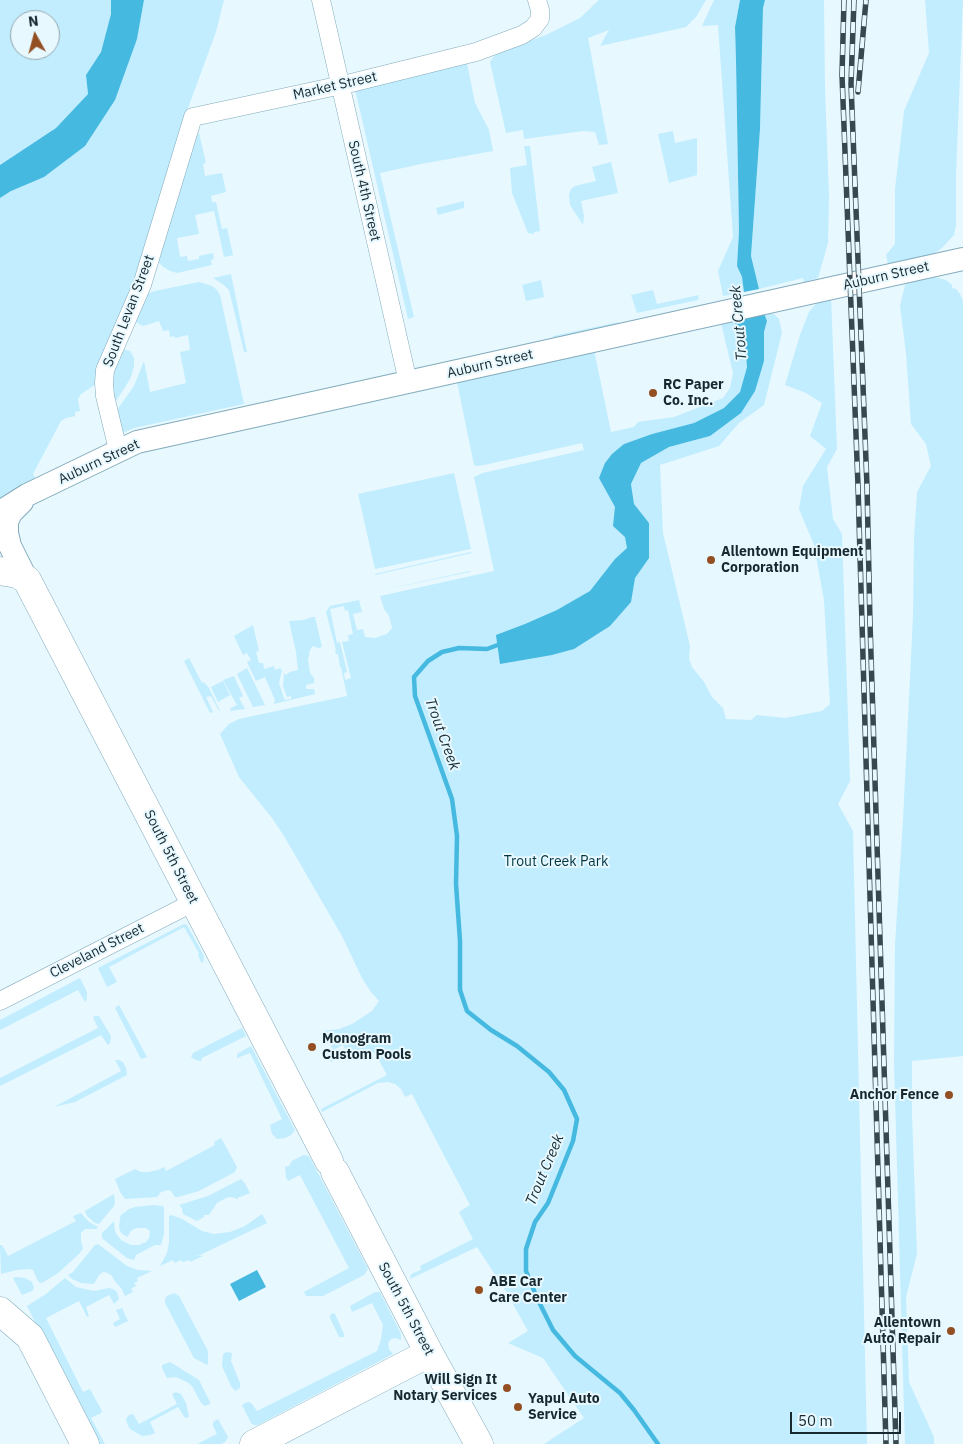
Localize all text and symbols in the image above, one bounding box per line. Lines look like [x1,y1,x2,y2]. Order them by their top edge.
north arrow [10,10,60,60]
text: N [27,12,39,31]
street label: Market Street [291,68,379,104]
street label: South 4th Street [344,139,384,243]
street label: South Levan Street [100,253,158,369]
street label: Auburn Street [841,258,931,294]
water label: Trout Creek [727,285,751,361]
street label: Auburn Street [445,346,535,382]
place label: RC Paper Co. Inc. [663,377,724,410]
marker: RC Paper Co. Inc. [647,387,659,399]
street label: Auburn Street [56,436,142,488]
place label: Allentown Equipment Corporation [721,544,863,576]
marker: Allentown Equipment Corporation [705,554,717,566]
water label: Trout Creek [421,695,463,773]
street label: South 5th Street [140,807,202,907]
park label: Trout Creek Park [504,854,608,870]
street label: Cleveland Street [47,920,147,982]
place label: Monogram Custom Pools [322,1031,411,1064]
marker: Monogram Custom Pools [306,1041,318,1053]
place label: Anchor Fence [850,1087,939,1103]
marker: Anchor Fence [943,1089,955,1101]
water label: Trout Creek [522,1132,568,1208]
street label: South 5th Street [374,1260,438,1358]
place label: ABE Car Care Center [489,1274,567,1306]
marker: ABE Car Care Center [473,1284,485,1296]
place label: Allentown Auto Repair [863,1315,941,1348]
marker: Allentown Auto Repair [945,1325,957,1337]
place label: Will Sign It Notary Services [393,1372,497,1404]
marker: Will Sign It Notary Services [501,1382,513,1394]
place label: Yapul Auto Service [528,1391,600,1424]
marker: Yapul Auto Service [512,1401,524,1413]
scale bar [793,1402,904,1434]
text: 50 m [798,1411,833,1430]

